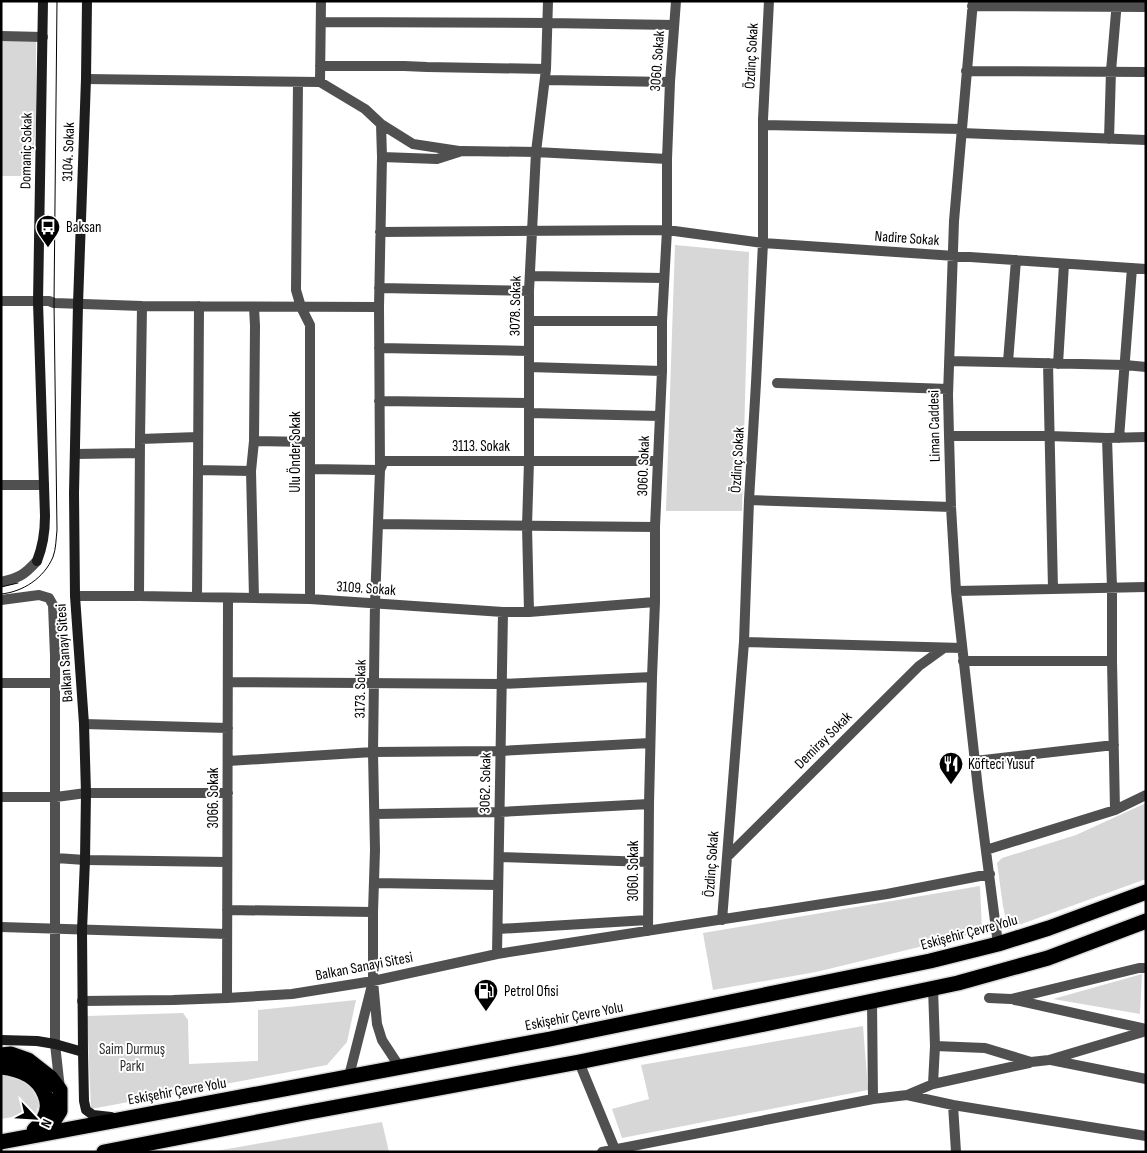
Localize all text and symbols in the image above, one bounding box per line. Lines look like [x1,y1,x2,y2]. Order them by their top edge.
street label: Özdinç Sokak [740,22,763,90]
street label: 3060. Sokak [646,30,669,92]
street label: Domaniç Sokak [16,112,37,189]
street label: 3104. Sokak [58,122,79,182]
bus stop icon: Baksan [35,214,61,248]
place label: Baksan [66,218,102,237]
street label: Nadire Sokak [874,227,940,250]
street label: 3078. Sokak [505,275,526,336]
street label: Liman Caddesi [924,390,945,462]
street label: Ulu Önder Sokak [286,411,305,493]
street label: Özdinç Sokak [726,426,749,494]
street label: 3060. Sokak [633,435,654,497]
street label: 3113. Sokak [452,437,510,456]
street label: 3109. Sokak [336,577,397,600]
street label: Balkan Sanayi Sitesi [52,603,77,703]
street label: 3173. Sokak [350,659,371,719]
street label: Demiray Sokak [791,707,856,773]
restaurant icon: Köfteci Yusuf [938,751,964,785]
street label: 3062. Sokak [475,752,496,814]
place label: Köfteci Yusuf [968,755,1035,774]
street label: 3066. Sokak [204,767,223,828]
street label: Özdinç Sokak [700,830,723,898]
street label: 3060. Sokak [624,840,643,901]
street label: Eskişehir Çevre Yolu [919,910,1020,955]
street label: Balkan Sanayi Sitesi [314,948,415,985]
fuel station icon: Petrol Ofisi [473,978,499,1012]
place label: Petrol Ofisi [504,982,559,1001]
street label: Eskişehir Çevre Yolu [523,998,625,1035]
park label: Saim Durmuş Parkı [99,1040,165,1076]
street label: Eskişehir Çevre Yolu [126,1073,228,1109]
north arrow [10,1093,60,1143]
text: N [37,1116,56,1130]

